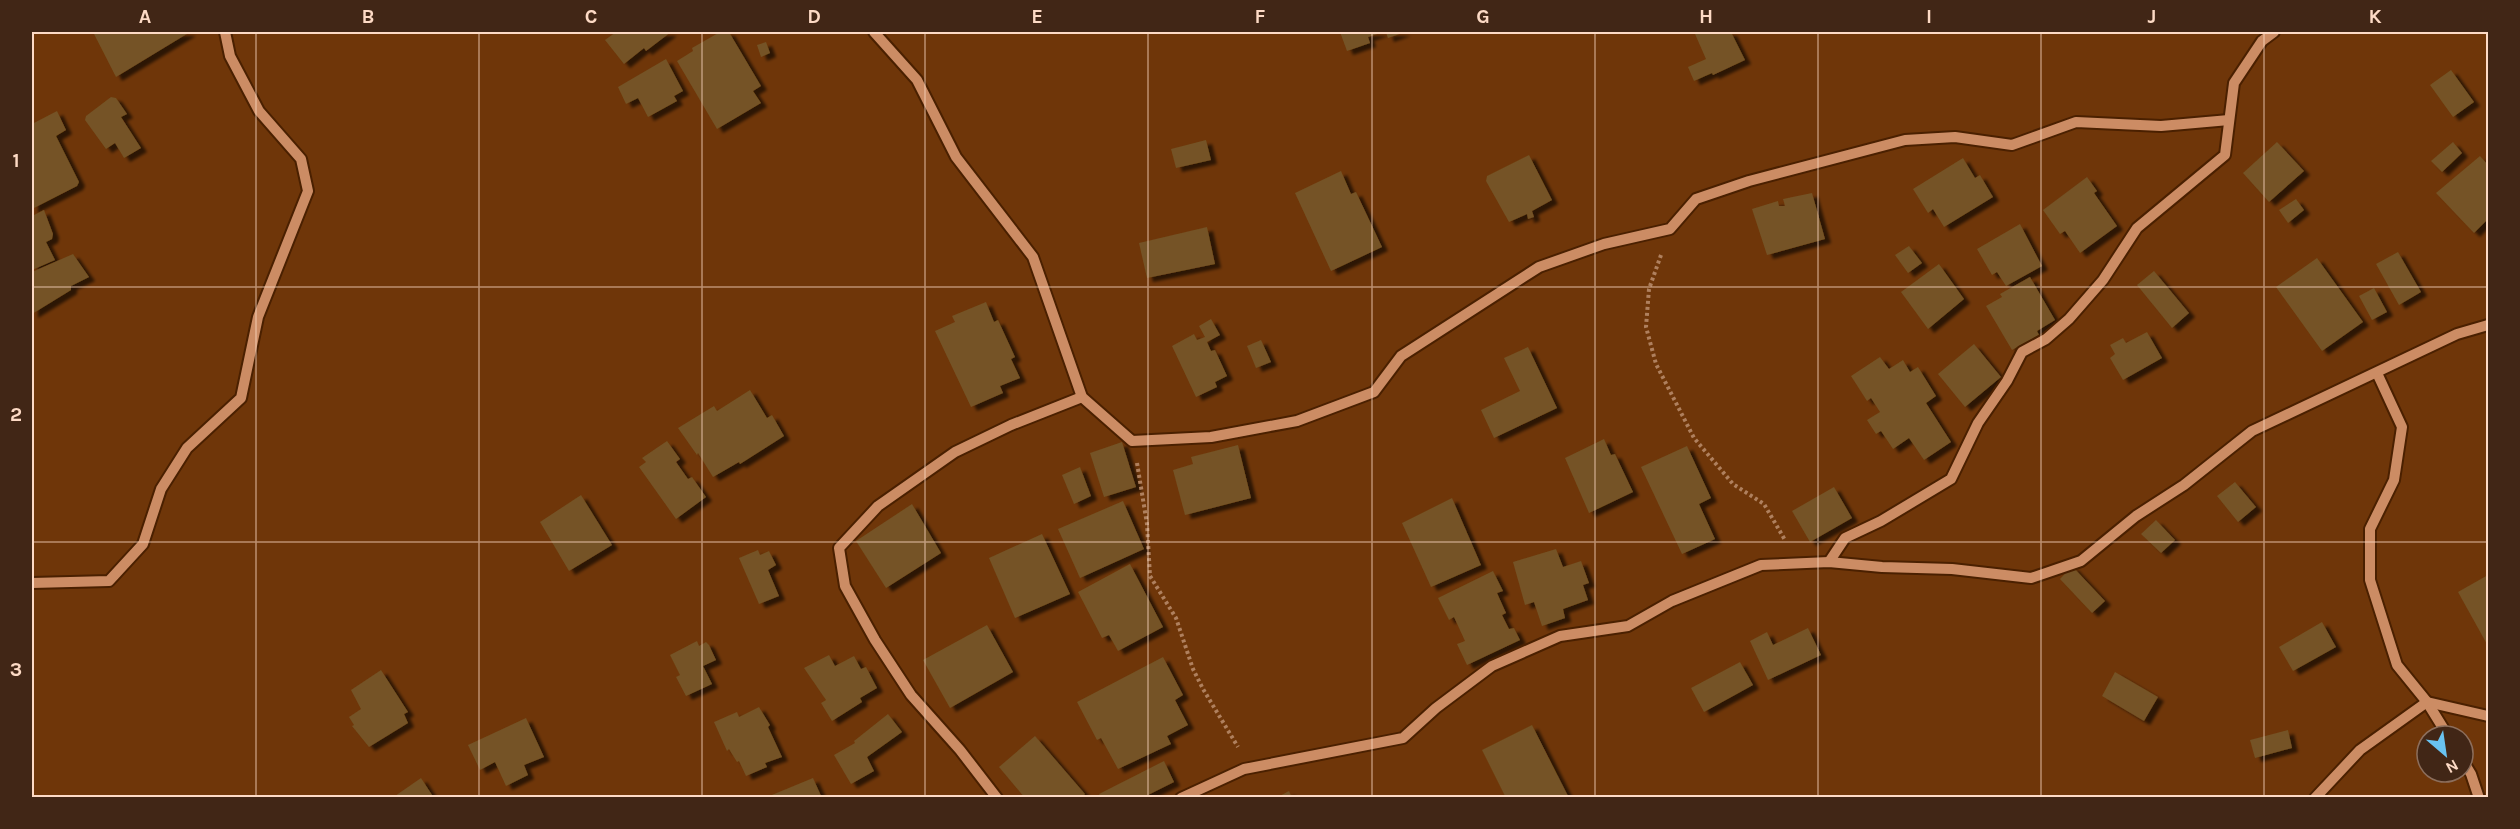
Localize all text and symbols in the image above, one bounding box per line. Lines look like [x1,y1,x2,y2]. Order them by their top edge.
text: A [139,5,152,28]
text: B [362,5,374,28]
text: C [585,5,597,28]
text: D [807,5,821,28]
text: E [1031,5,1043,28]
text: F [1255,5,1266,28]
text: G [1476,5,1490,28]
text: H [1699,5,1713,28]
text: I [1926,5,1932,28]
text: J [2148,5,2156,28]
text: K [2368,5,2382,28]
text: 1 [12,149,20,172]
text: 2 [10,403,22,426]
text: 3 [10,658,22,681]
north arrow [2415,724,2475,784]
text: N [2442,756,2462,778]

